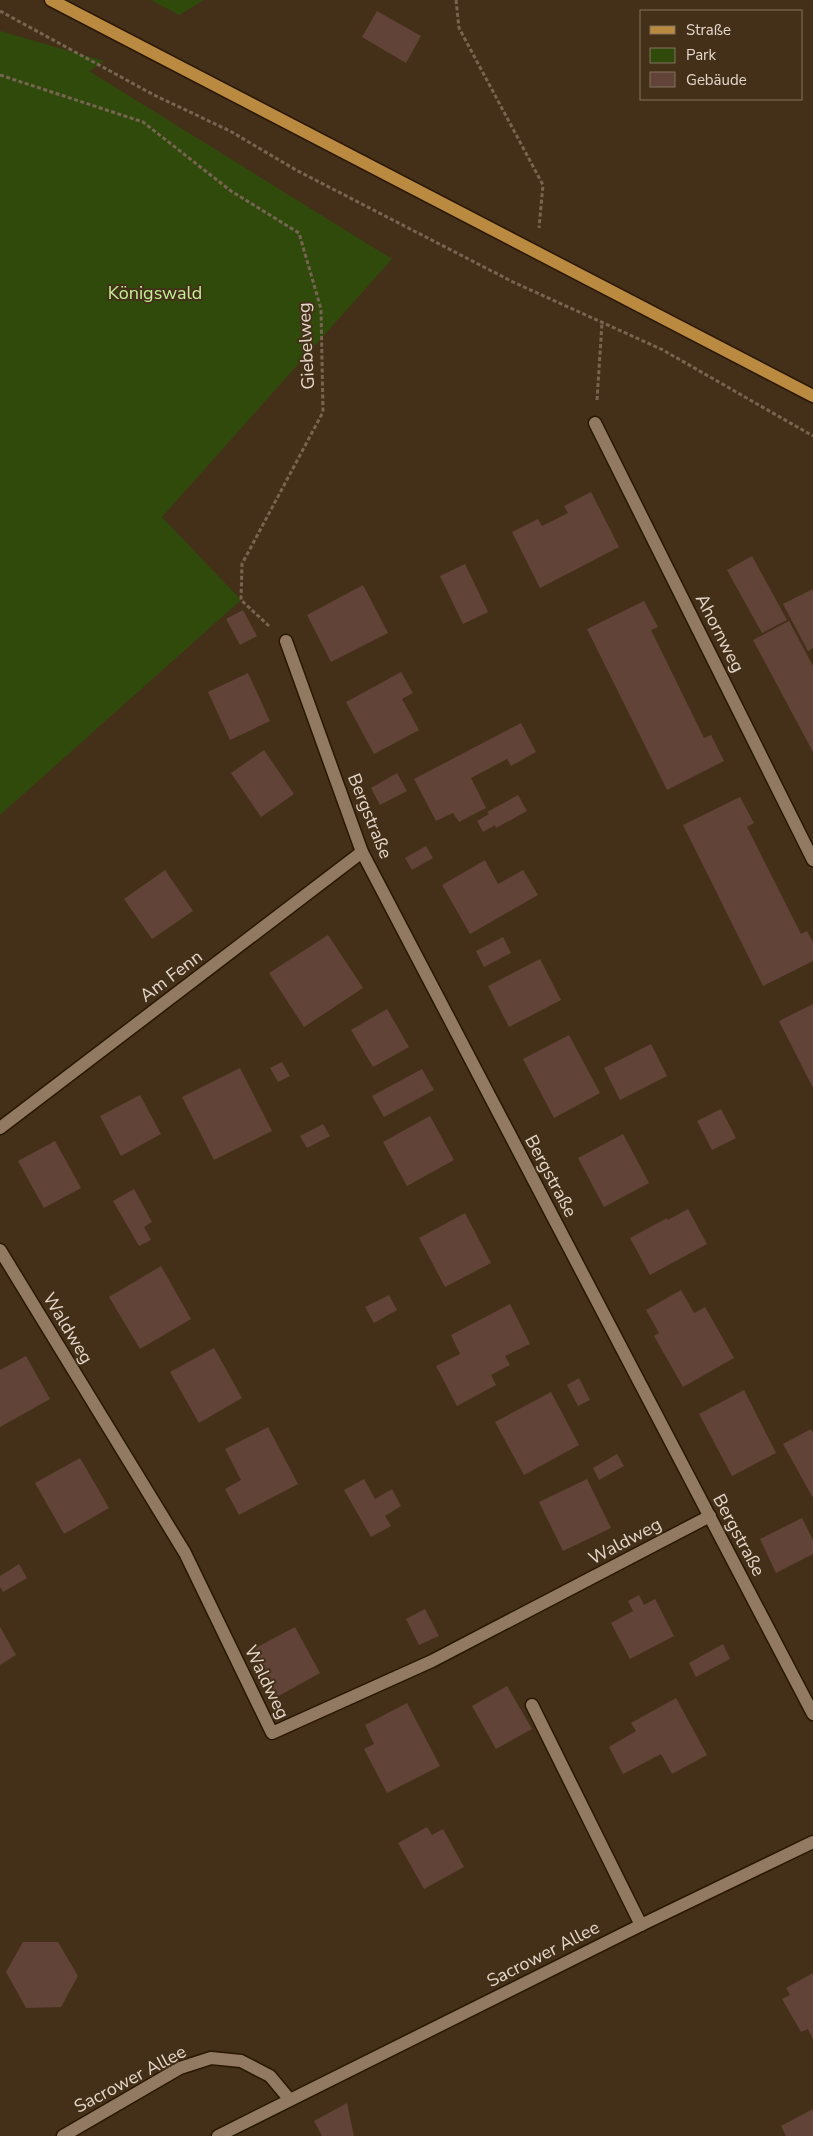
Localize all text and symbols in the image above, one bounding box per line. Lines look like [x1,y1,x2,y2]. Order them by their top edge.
legend [640,10,803,100]
text: Straße [686,20,731,40]
text: Park [686,45,716,65]
text: Gebäude [686,70,747,90]
park label: Königswald [108,281,202,305]
street label: Giebelweg [292,302,320,390]
street label: Ahornweg [690,590,750,676]
street label: Bergstraße [342,770,398,862]
street label: Am Fenn [135,945,207,1007]
street label: Bergstraße [519,1131,583,1221]
street label: Waldweg [37,1288,99,1368]
street label: Bergstraße [707,1490,771,1580]
street label: Waldweg [584,1512,666,1570]
street label: Waldweg [239,1641,295,1723]
street label: Sacrower Allee [482,1915,604,1993]
street label: Sacrower Allee [70,2039,190,2119]

